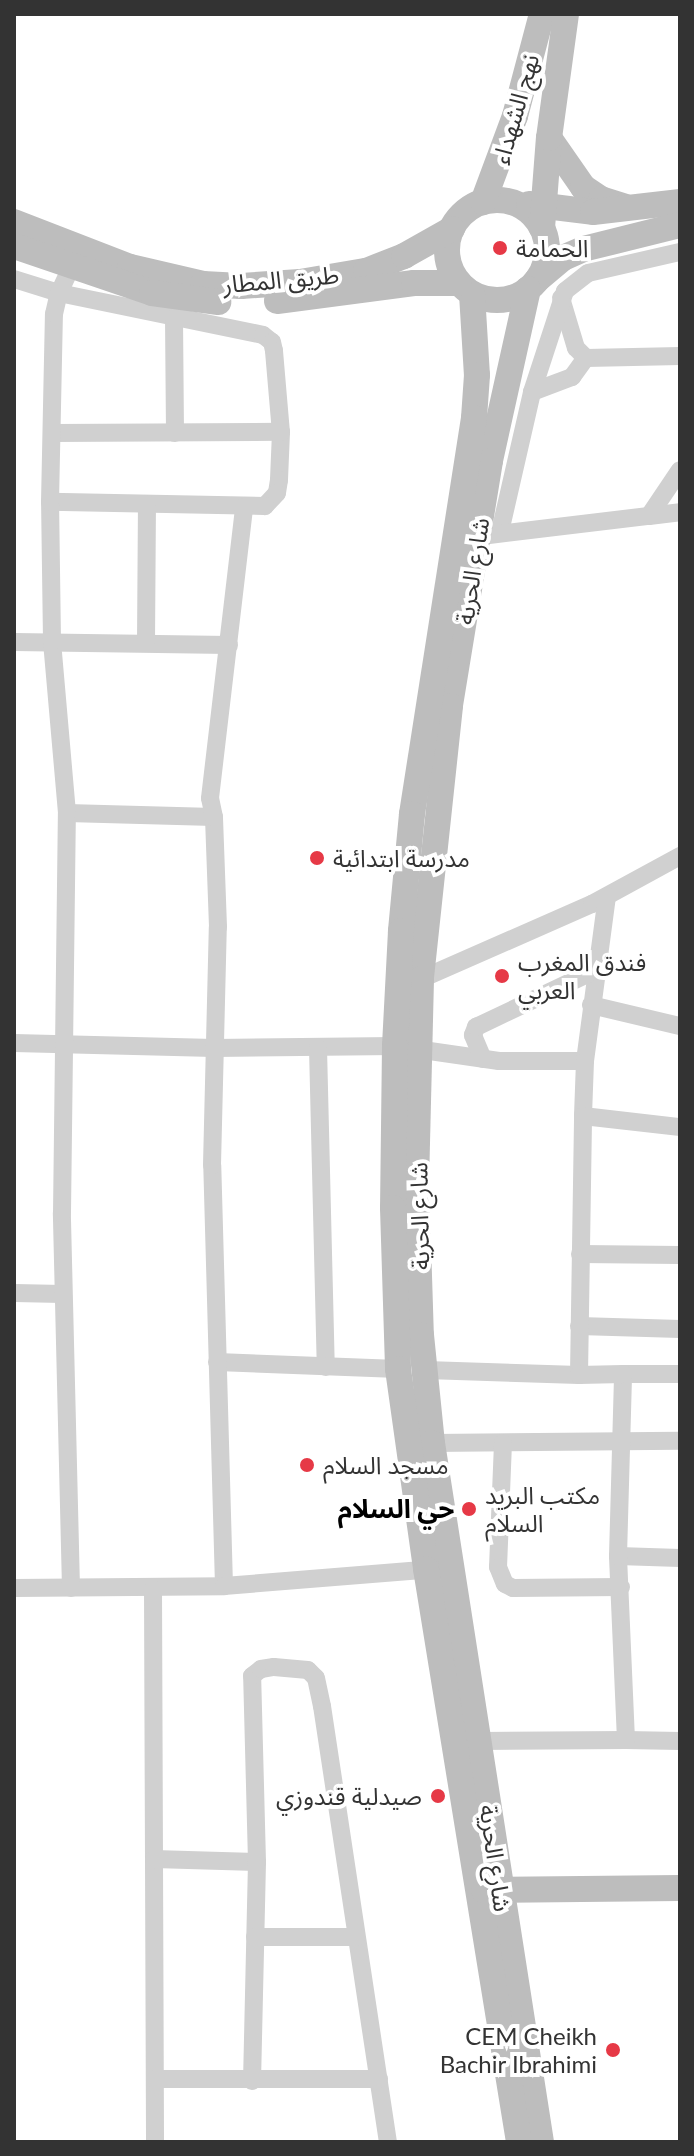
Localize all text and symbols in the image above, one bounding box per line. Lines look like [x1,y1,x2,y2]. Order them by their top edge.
street label: نهج الشهداء [486,51,544,167]
place label: الحمامة [516,234,588,262]
marker: الحمامة [491,239,509,257]
street label: طريق المطار [222,260,340,298]
street label: شارع الحرية [449,516,495,626]
place label: مدرسة ابتدائية [333,844,470,872]
marker: مدرسة ابتدائية [308,849,326,867]
place label: فندق المغرب العربي [518,948,646,1004]
marker: فندق المغرب العربي [493,967,511,985]
street label: شارع الحرية [404,1162,434,1270]
place label: مسجد السلام [323,1451,449,1479]
marker: مسجد السلام [298,1456,316,1474]
place label: مكتب البريد السلام [485,1481,600,1537]
district label: حي السلام [338,1493,454,1525]
marker: مكتب البريد السلام [460,1500,478,1518]
place label: صيدلية قندوزي [276,1782,422,1810]
marker: صيدلية قندوزي [429,1787,447,1805]
street label: شارع الحرية [474,1803,518,1913]
place label: CEM Cheikh Bachir Ibrahimi [439,2022,597,2078]
marker: CEM Cheikh Bachir Ibrahimi [604,2041,622,2059]

